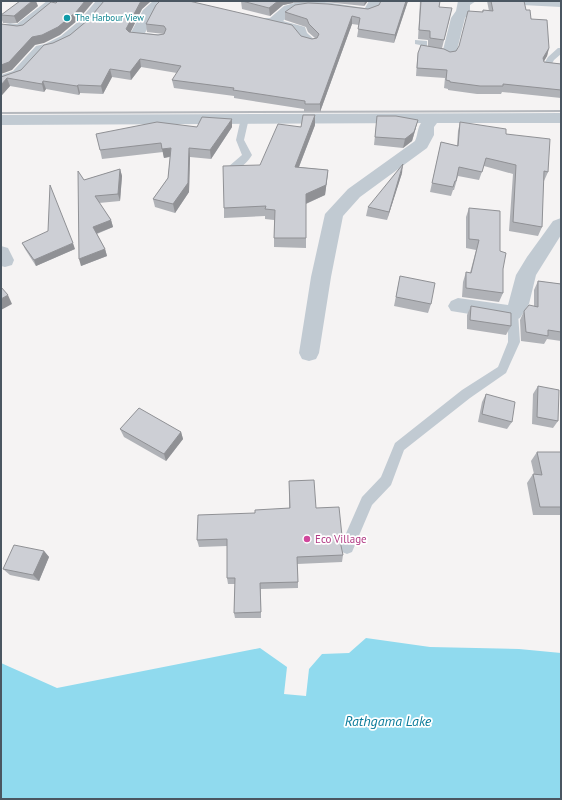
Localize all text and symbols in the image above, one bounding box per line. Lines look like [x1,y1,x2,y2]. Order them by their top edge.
place label: The Harbour View [75,12,144,23]
marker: The Harbour View [62,13,72,23]
place label: Eco Village [315,532,367,546]
marker: Eco Village [302,534,312,544]
water label: Rathgama Lake [345,712,432,730]

